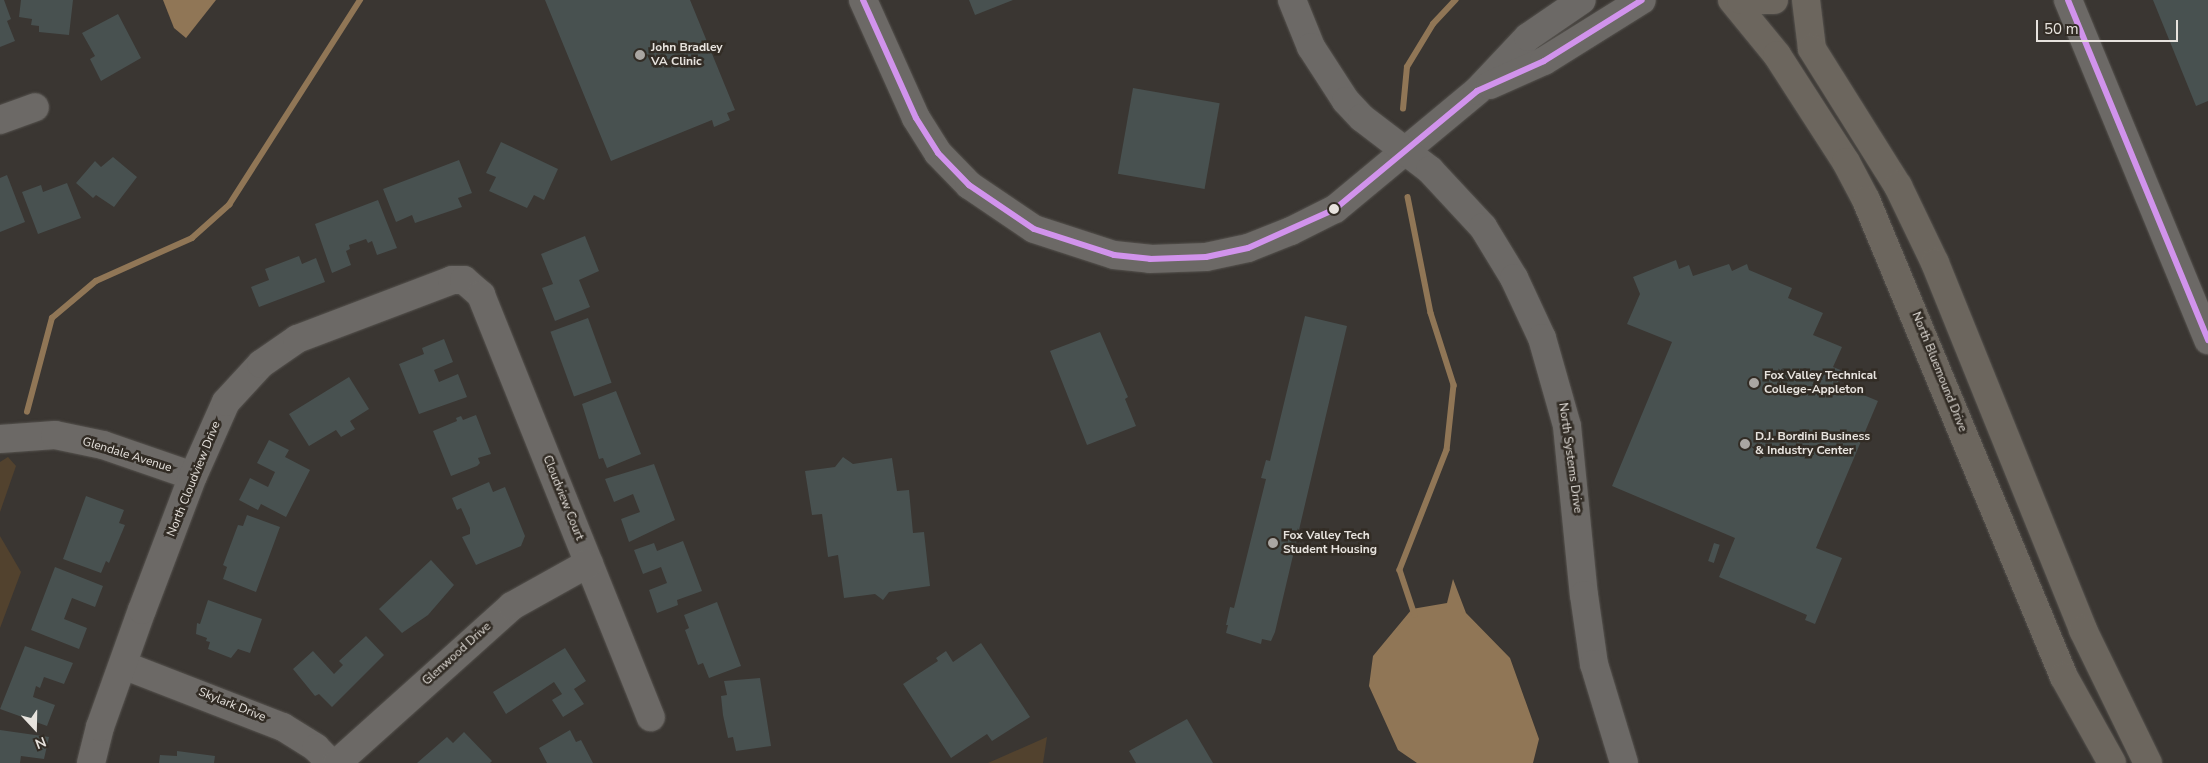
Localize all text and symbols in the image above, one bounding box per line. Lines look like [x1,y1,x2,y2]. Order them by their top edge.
scale bar [2038,10,2180,42]
text: 50 m [2044,19,2079,39]
place label: John Bradley VA Clinic [651,41,723,69]
marker: John Bradley VA Clinic [633,48,647,62]
unlabelled marker [1329,204,1339,214]
street label: North Bluemound Drive [1908,310,1970,434]
place label: Fox Valley Technical College-Appleton [1764,369,1877,397]
marker: Fox Valley Technical College-Appleton [1748,377,1760,389]
street label: North Systems Drive [1555,402,1585,514]
street label: North Cloudview Drive [164,419,224,539]
place label: D.J. Bordini Business & Industry Center [1755,430,1870,458]
street label: Glendale Avenue [81,435,173,475]
marker: D.J. Bordini Business & Industry Center [1739,438,1751,450]
street label: Cloudview Court [539,453,587,543]
place label: Fox Valley Tech Student Housing [1283,529,1377,557]
marker: Fox Valley Tech Student Housing [1267,537,1279,549]
street label: Glenwood Drive [420,619,494,689]
street label: Skylark Drive [196,685,268,725]
north arrow [10,703,60,753]
text: N [32,732,49,753]

